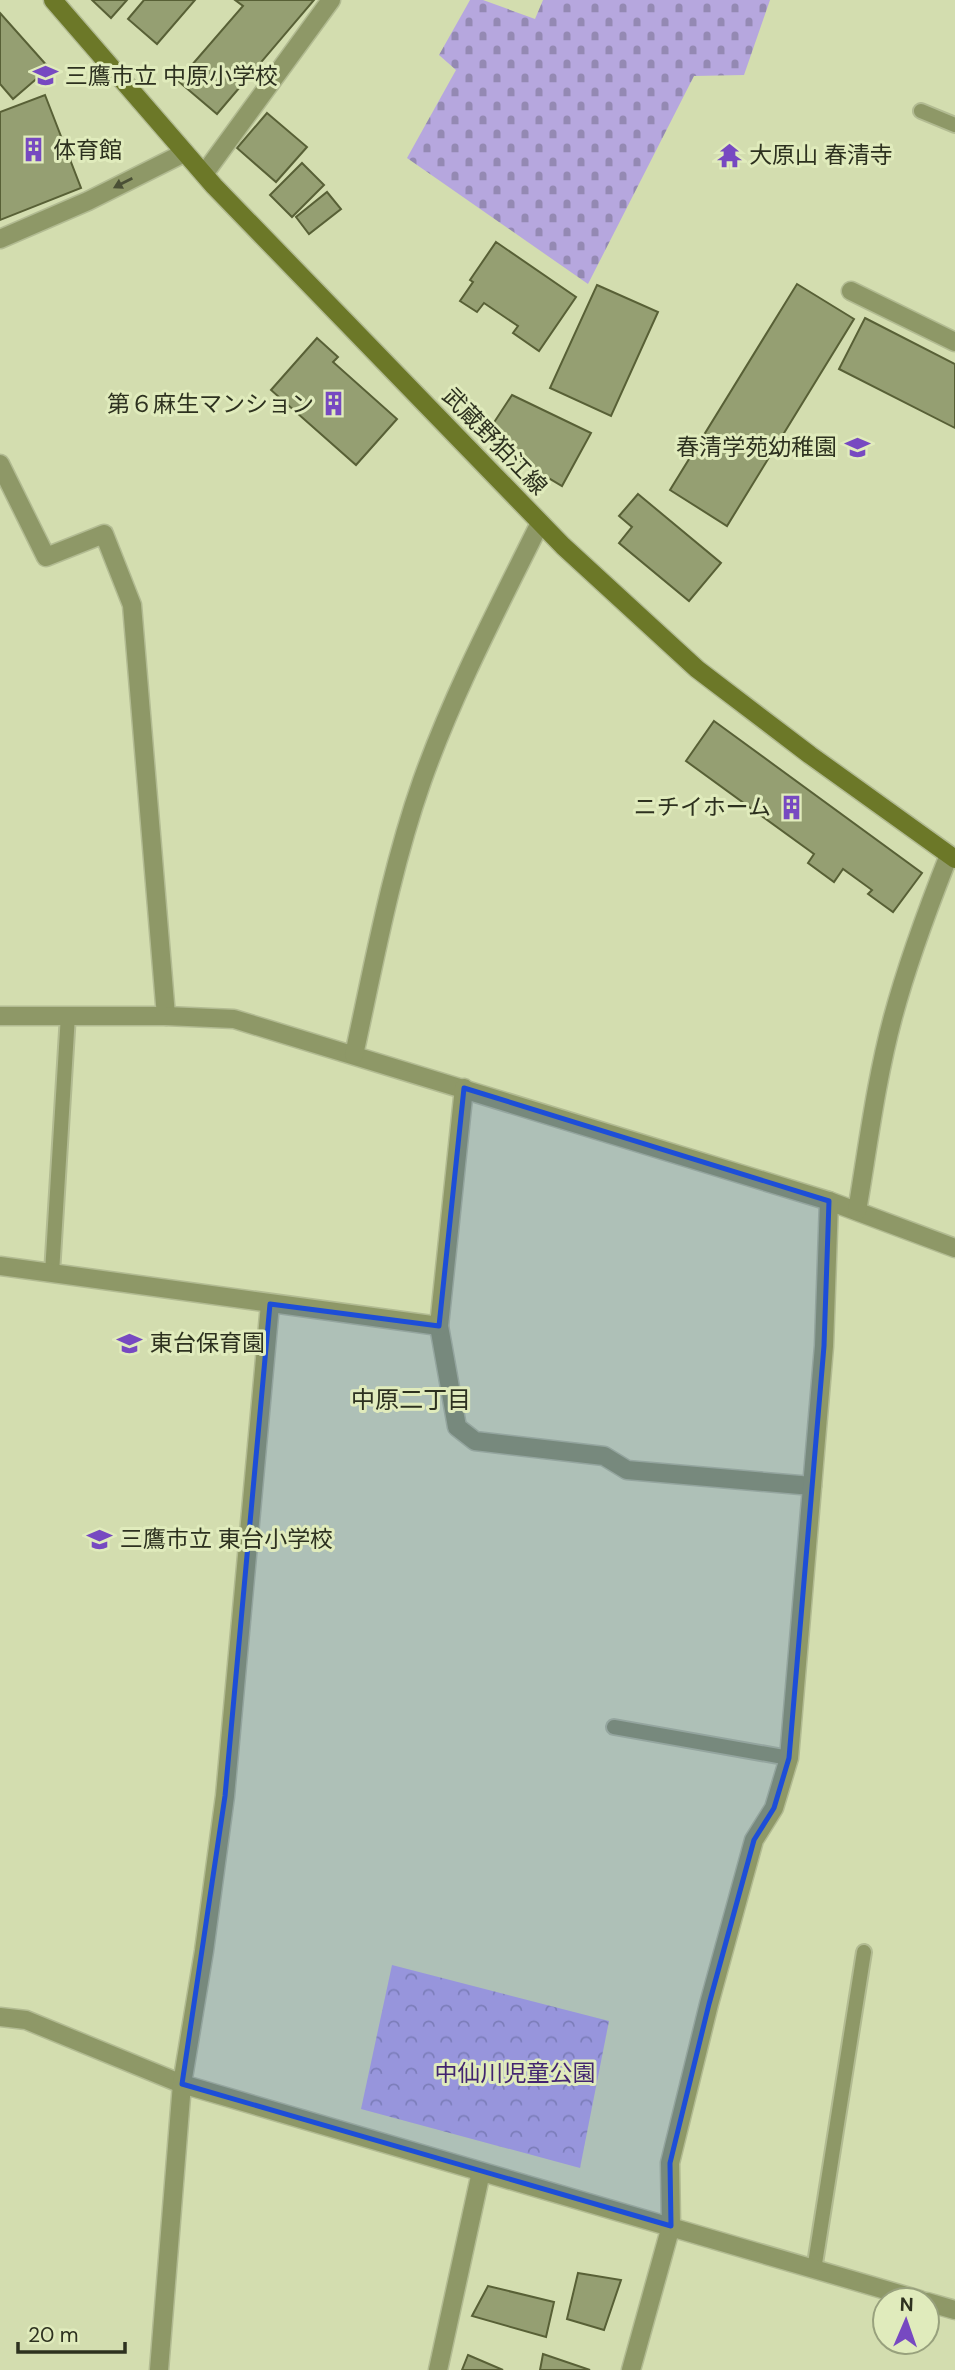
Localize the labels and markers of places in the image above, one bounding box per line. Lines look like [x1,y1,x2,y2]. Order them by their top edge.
place label: 三鷹市立 中原小学校 [65,61,278,91]
school or university icon: 三鷹市立 中原小学校 [31,62,59,90]
place label: 体育館 [53,135,122,165]
building icon: 体育館 [19,136,47,164]
place label: 大原山 春清寺 [749,140,893,170]
temple icon: 大原山 春清寺 [715,141,743,169]
place label: 第６麻生マンション [107,389,314,419]
building icon: 第６麻生マンション [320,390,348,418]
place label: 春清学苑幼稚園 [676,432,837,462]
school or university icon: 春清学苑幼稚園 [843,433,871,461]
place label: ニチイホーム [634,792,771,822]
building icon: ニチイホーム [777,793,805,821]
place label: 東台保育園 [150,1328,265,1358]
school or university icon: 東台保育園 [116,1329,144,1357]
place label: 三鷹市立 東台小学校 [120,1524,333,1554]
school or university icon: 三鷹市立 東台小学校 [86,1525,114,1553]

